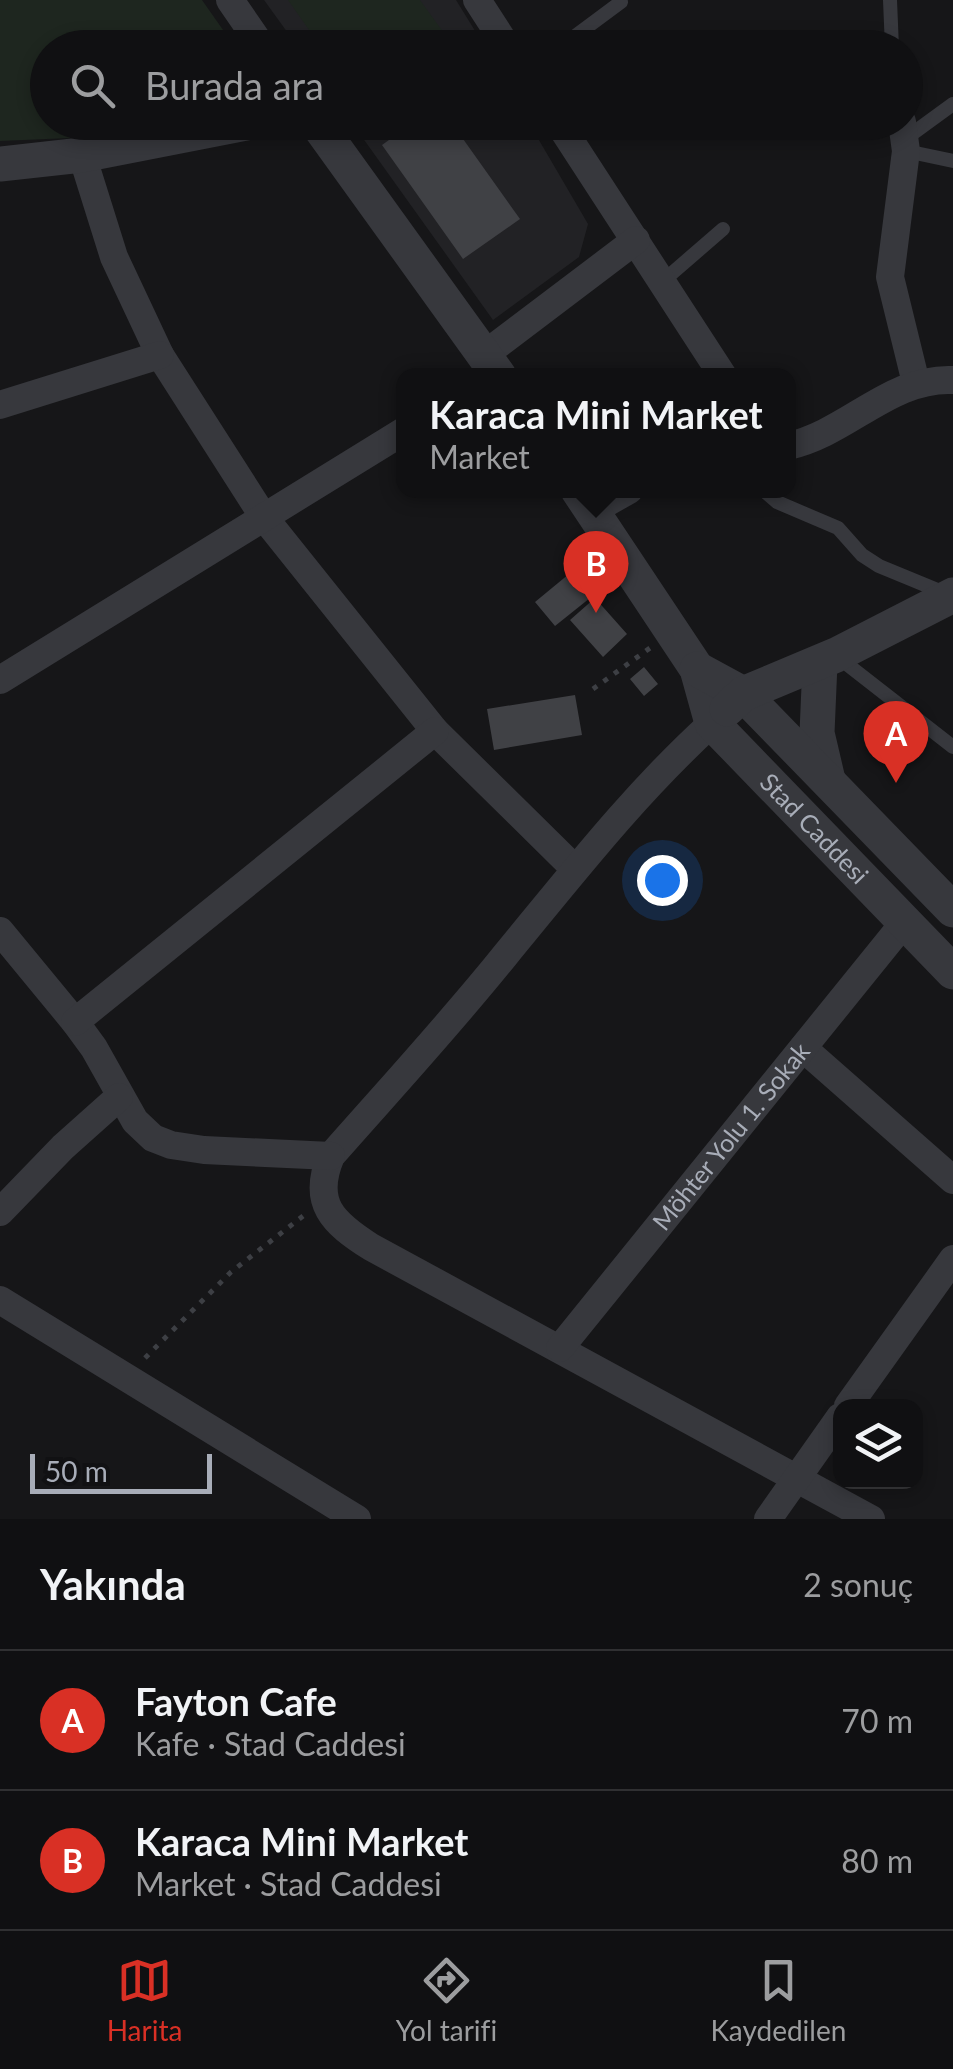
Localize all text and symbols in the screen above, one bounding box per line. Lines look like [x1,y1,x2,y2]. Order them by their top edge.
search box [30,30,923,140]
icon: search [65,58,120,113]
text: Burada ara [145,62,324,108]
popup [396,368,796,498]
text: Karaca Mini Market [429,391,763,437]
text: Market [429,437,530,476]
pin: B [564,530,628,613]
pin: A [864,700,928,783]
street label: Stad Caddesi [755,766,875,889]
your location [637,855,688,906]
street label: Möhter Yolu 1. Sokak [645,1036,815,1236]
map controls [833,1399,923,1489]
button: layers [833,1399,923,1489]
scale bar [30,1449,212,1494]
text: 50 m [45,1454,108,1488]
text: Yakında [40,1559,186,1609]
text: 2 sonuç [803,1565,913,1604]
text: Fayton Cafe [135,1678,337,1724]
text: A [61,1701,84,1740]
text: 70 m [841,1701,913,1740]
text: Kafe · Stad Caddesi [135,1724,406,1763]
text: Karaca Mini Market [135,1818,468,1864]
text: B [62,1841,83,1880]
text: 80 m [841,1841,913,1880]
text: Market · Stad Caddesi [135,1864,442,1903]
tab: Harita [107,1953,182,2047]
tab: Yol tarifi [396,1953,497,2047]
tab: Kaydedilen [710,1953,846,2047]

